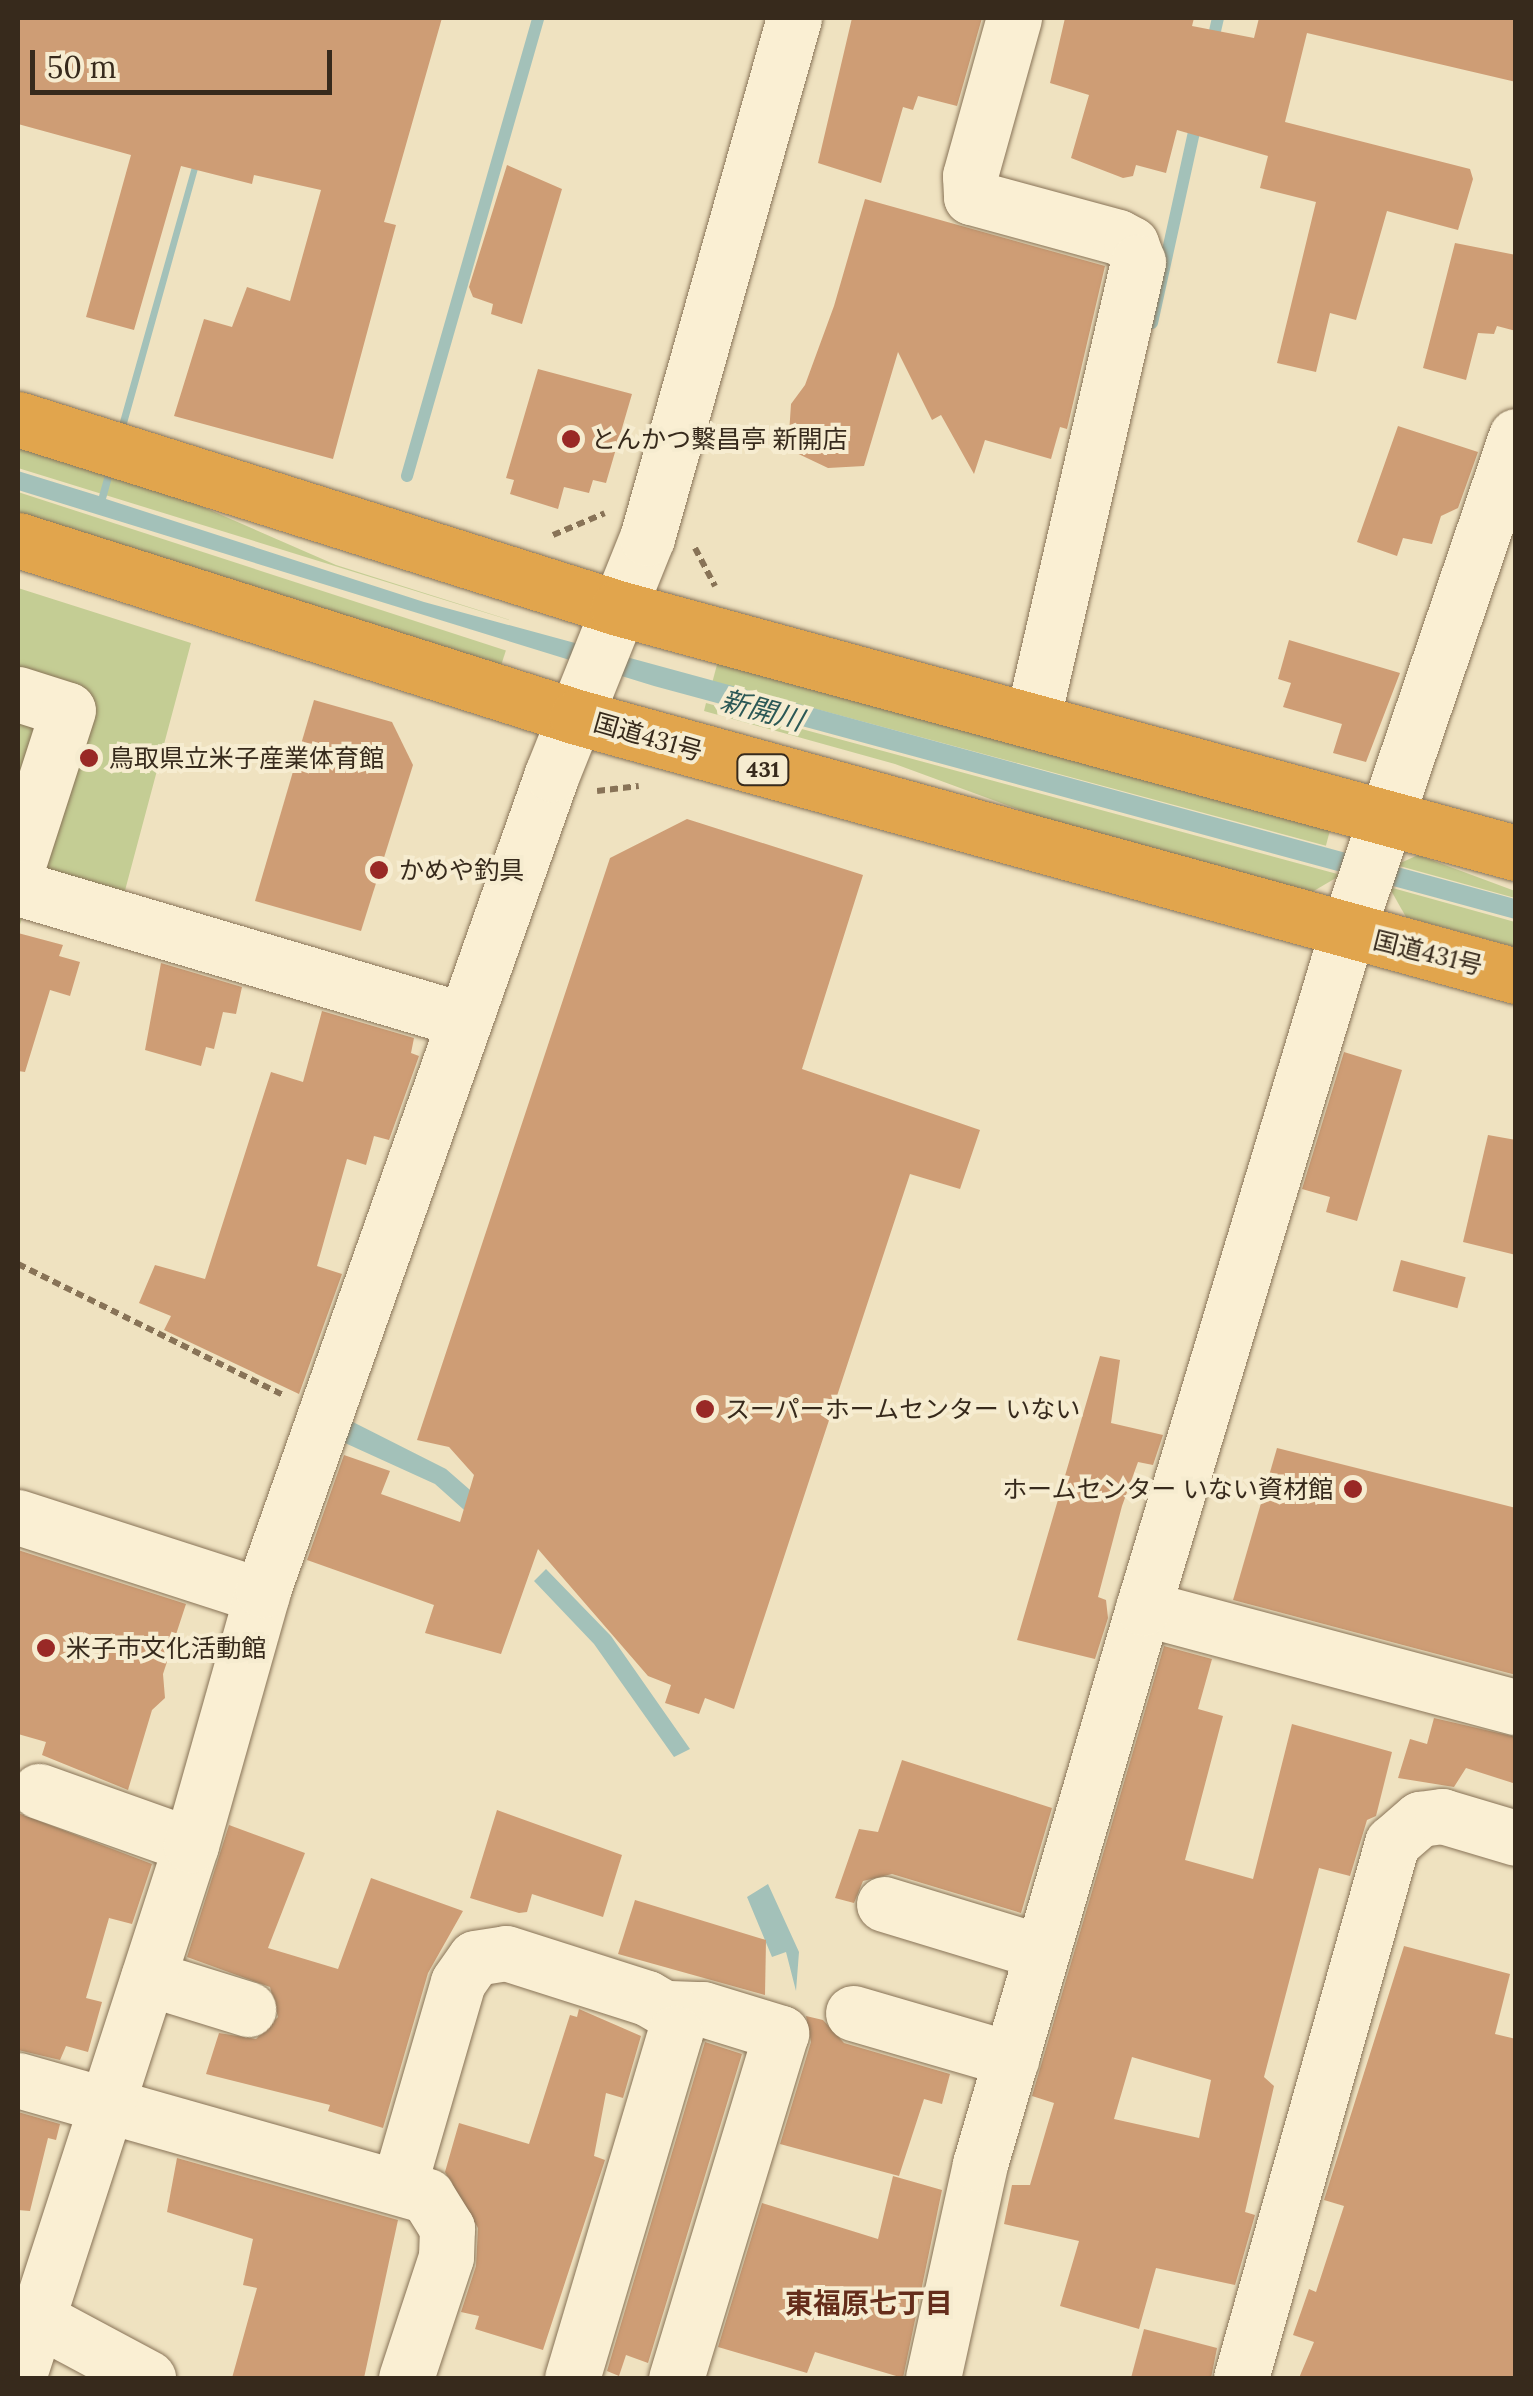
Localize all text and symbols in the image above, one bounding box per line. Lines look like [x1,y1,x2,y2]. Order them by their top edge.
scale bar [35,30,338,92]
text: 50 m [47,48,117,86]
place label: とんかつ繫昌亭 新開店 [591,424,848,454]
marker: とんかつ繫昌亭 新開店 [560,428,582,450]
water label: 新開川 [717,683,807,737]
street label: 国道431号 [590,707,706,767]
place label: 鳥取県立米子産業体育館 [109,743,384,773]
marker: 鳥取県立米子産業体育館 [78,747,100,769]
road number: 431 [736,753,790,787]
place label: かめや釣具 [399,855,524,885]
marker: かめや釣具 [368,859,390,881]
street label: 国道431号 [1370,925,1486,981]
place label: スーパーホームセンター いない [725,1394,1082,1424]
marker: スーパーホームセンター いない [694,1398,716,1420]
place label: ホームセンター いない資材館 [1001,1474,1333,1504]
marker: ホームセンター いない資材館 [1342,1478,1364,1500]
place label: 米子市文化活動館 [66,1633,266,1663]
marker: 米子市文化活動館 [35,1637,57,1659]
district label: 東福原七丁目 [785,2286,953,2320]

